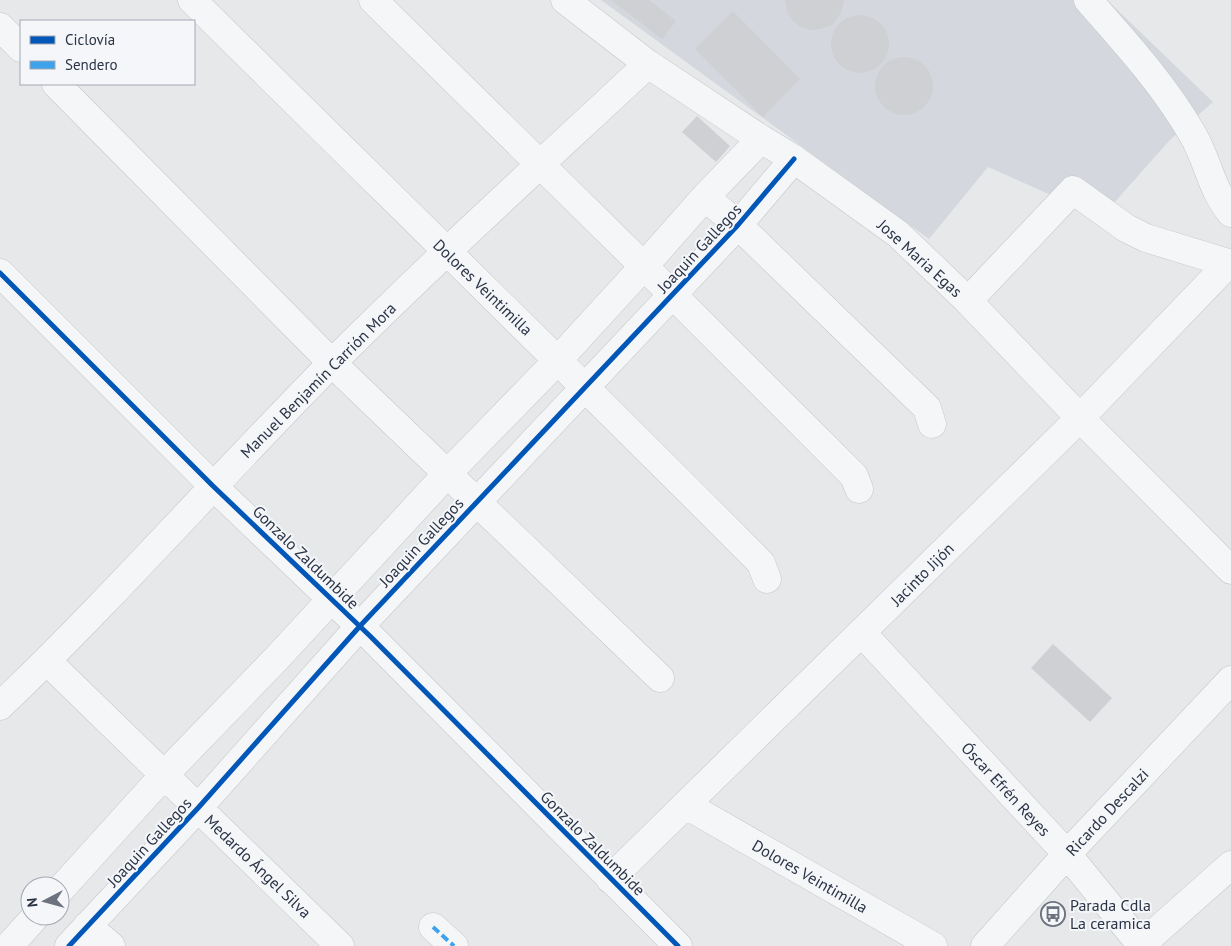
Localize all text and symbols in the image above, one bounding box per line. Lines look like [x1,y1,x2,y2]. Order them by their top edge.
legend [20,20,195,85]
text: Ciclovía [65,30,115,49]
text: Sendero [65,55,118,74]
street label: Joaquin Gallegos [652,199,746,297]
street label: Jose Maria Egas [873,214,967,301]
street label: Dolores Veintimilla [429,235,537,339]
street label: Manuel Benjamín Carrión Mora [236,298,400,462]
street label: Joaquin Gallegos [374,493,468,591]
street label: Gonzalo Zaldumbide [249,501,363,613]
street label: Jacinto Jijón [885,538,958,611]
street label: Óscar Efrén Reyes [957,738,1055,840]
street label: Ricardo Descalzi [1061,764,1153,860]
street label: Gonzalo Zaldumbide [536,786,650,900]
street label: Joaquin Gallegos [102,793,196,891]
street label: Medardo Ángel Silva [200,810,316,922]
street label: Dolores Veintimilla [749,835,871,917]
north arrow [20,876,70,926]
place label: Parada Cdla La ceramica [1070,895,1151,933]
text: N [23,897,42,908]
bus stop icon: Parada Cdla La ceramica [1040,901,1066,927]

